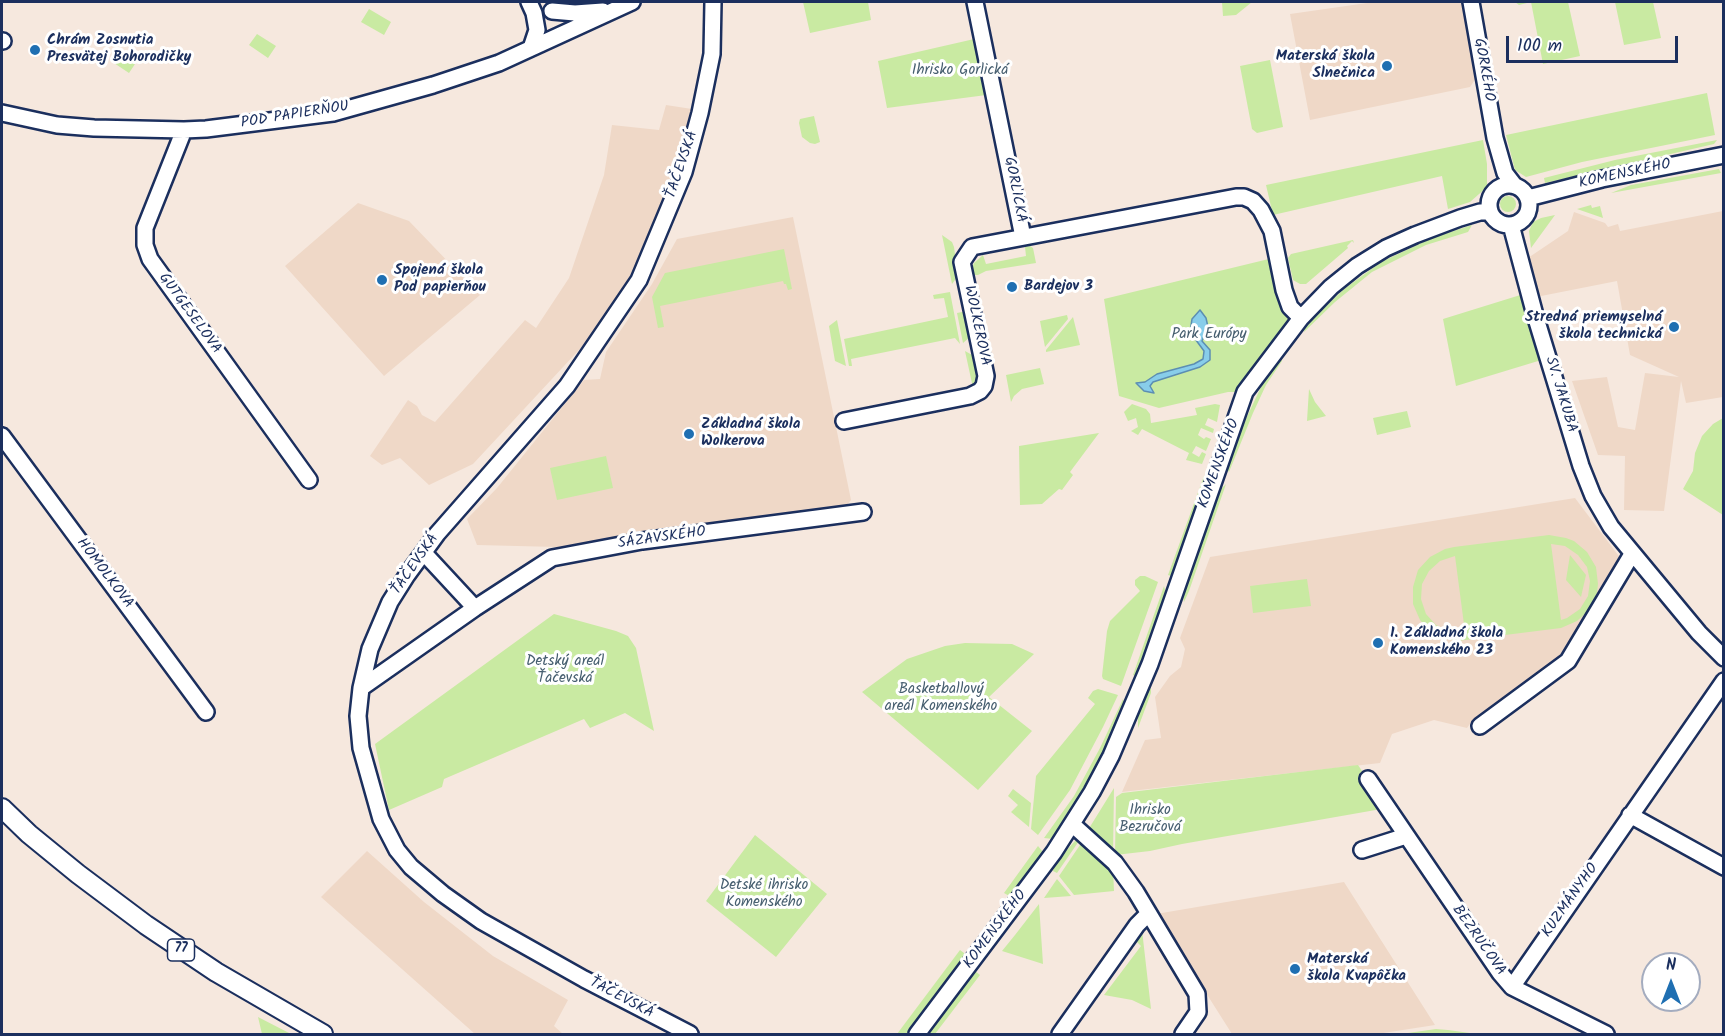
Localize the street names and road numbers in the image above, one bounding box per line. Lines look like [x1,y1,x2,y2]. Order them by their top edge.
street label: GORKÉHO [1469,37,1497,103]
street label: POD PAPIERŇOU [240,99,350,133]
street label: ŤAČEVSKÁ [663,129,703,201]
street label: GORLICKÁ [999,155,1029,225]
street label: KOMENSKÉHO [1577,156,1673,194]
street label: GUTGESELOVA [154,270,224,358]
street label: WOLKEROVA [959,284,993,368]
street label: SV. JAKUBA [1540,355,1580,435]
street label: KOMENSKÉHO [1196,417,1244,511]
street label: SÁZAVSKÉHO [617,524,707,554]
street label: ŤAČEVSKÁ [389,531,443,599]
street label: HOMOLKOVA [72,535,136,613]
street label: KUZMÁNYHO [1539,861,1603,941]
street label: KOMENSKÉHO [961,887,1031,973]
street label: BEZRUČOVA [1447,902,1509,980]
road number: 77 [168,939,195,961]
street label: ŤAČEVSKÁ [586,975,656,1023]

